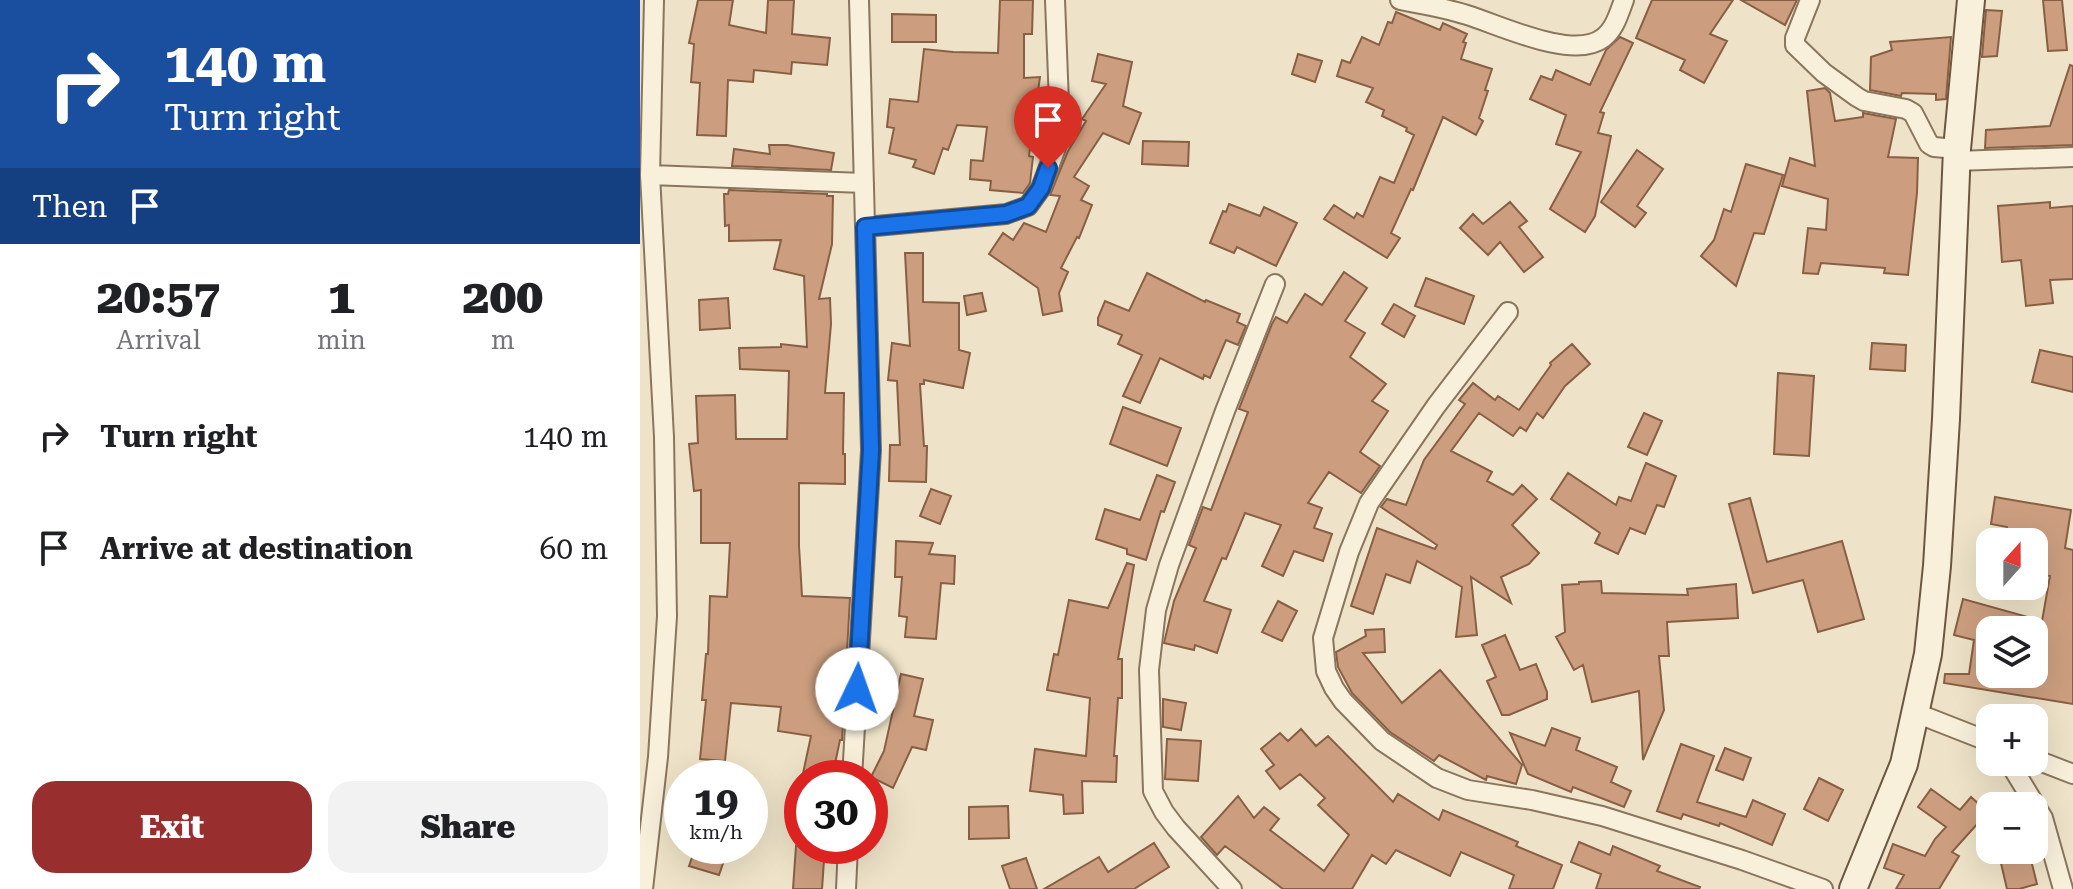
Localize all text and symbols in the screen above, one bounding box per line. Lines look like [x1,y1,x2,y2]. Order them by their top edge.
text: 140 m [164,30,326,96]
icon: right [32,32,136,136]
pin [1014,86,1082,168]
text: Turn right [164,97,341,139]
icon: arrive [1026,98,1070,142]
icon: arrive [123,184,167,228]
text: Then [32,189,107,224]
text: 20:57 [97,269,220,325]
text: 1 [328,269,355,325]
text: 200 [463,269,543,325]
text: Arrival [116,325,201,355]
text: min [317,325,366,355]
text: m [491,325,515,355]
icon: right [32,414,76,458]
text: Turn right [100,419,257,454]
text: 140 m [523,419,608,454]
icon: arrive [32,526,76,570]
north arrow [1976,528,2048,600]
map controls [1976,528,2048,864]
text: Arrive at destination [100,531,413,566]
text: 60 m [539,531,608,566]
button: layers [1976,616,2048,688]
position arrow [815,647,899,731]
button: + [1976,704,2048,776]
speed limit sign: 30 [784,760,888,864]
text: 19 [694,778,738,825]
button: Exit [32,781,312,873]
button: Share [328,781,608,873]
button: − [1976,792,2048,864]
text: km/h [689,820,743,844]

